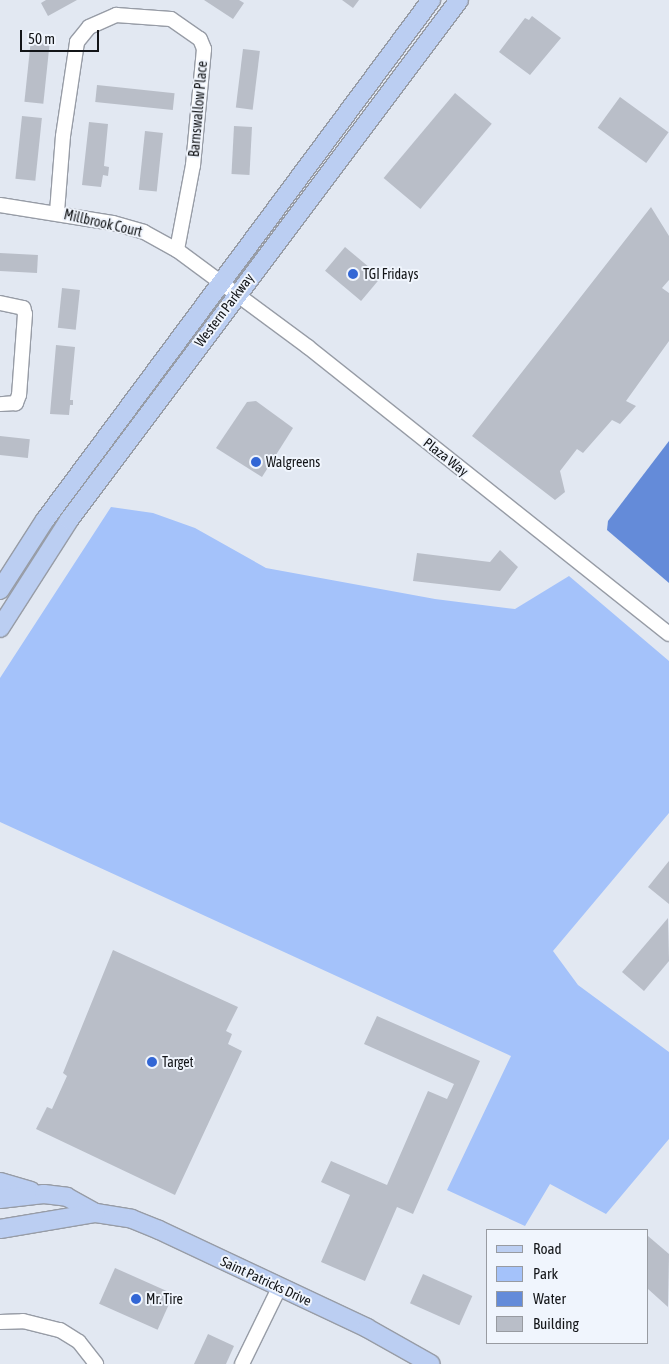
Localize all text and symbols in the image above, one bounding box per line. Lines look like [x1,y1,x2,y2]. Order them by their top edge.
scale bar [22,20,101,52]
text: 50 m [28,30,55,47]
street label: Barnswallow Place [185,60,211,158]
street label: Millbrook Court [62,206,144,240]
place label: TGI Fridays [363,266,418,282]
marker: TGI Fridays [347,268,359,280]
street label: Western Parkway [191,270,257,350]
street label: Plaza Way [420,434,472,480]
place label: Walgreens [266,454,320,470]
marker: Walgreens [250,456,262,468]
place label: Target [162,1054,194,1070]
marker: Target [146,1056,158,1068]
legend [487,1229,649,1344]
text: Road [533,1240,562,1257]
street label: Saint Patricks Drive [218,1253,314,1309]
text: Park [533,1265,558,1282]
text: Water [533,1290,566,1307]
place label: Mr. Tire [146,1291,183,1307]
marker: Mr. Tire [130,1293,142,1305]
text: Building [533,1315,579,1332]

